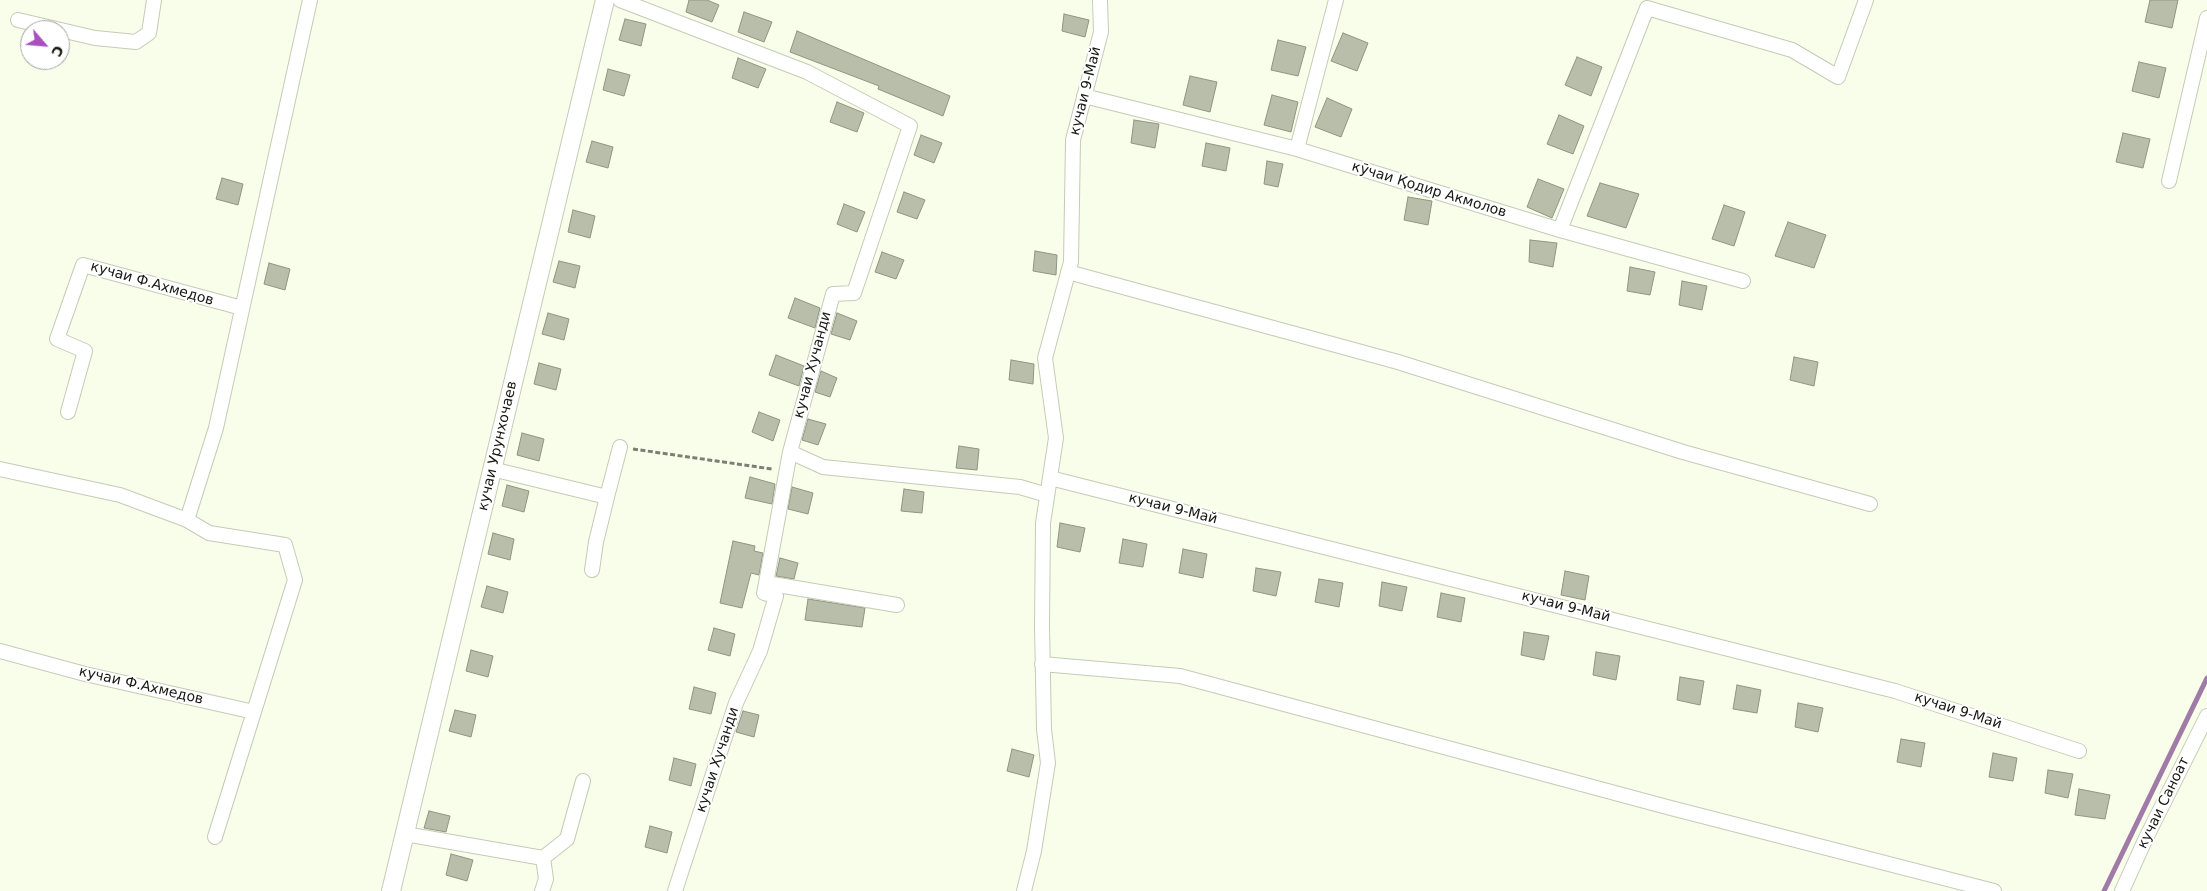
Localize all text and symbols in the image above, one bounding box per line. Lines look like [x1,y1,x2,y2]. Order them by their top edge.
north arrow [20,20,70,70]
text: С [48,43,67,60]
street label: кучаи 9-Май [1067,45,1105,137]
street label: кӯчаи Қодир Акмолов [1350,158,1508,222]
street label: кучаи Ф.Ахмедов [89,258,215,310]
street label: кучаи Хучанди [791,310,835,420]
street label: кучаи Урунхочаев [475,380,521,512]
street label: кучаи 9-Май [1127,490,1219,528]
street label: кучаи 9-Май [1520,588,1612,626]
street label: кучаи Ф.Ахмедов [77,664,205,708]
street label: кучаи 9-Май [1912,689,2004,733]
street label: кучаи Хучанди [693,705,743,815]
street label: кучаи Саноат [2135,754,2193,852]

